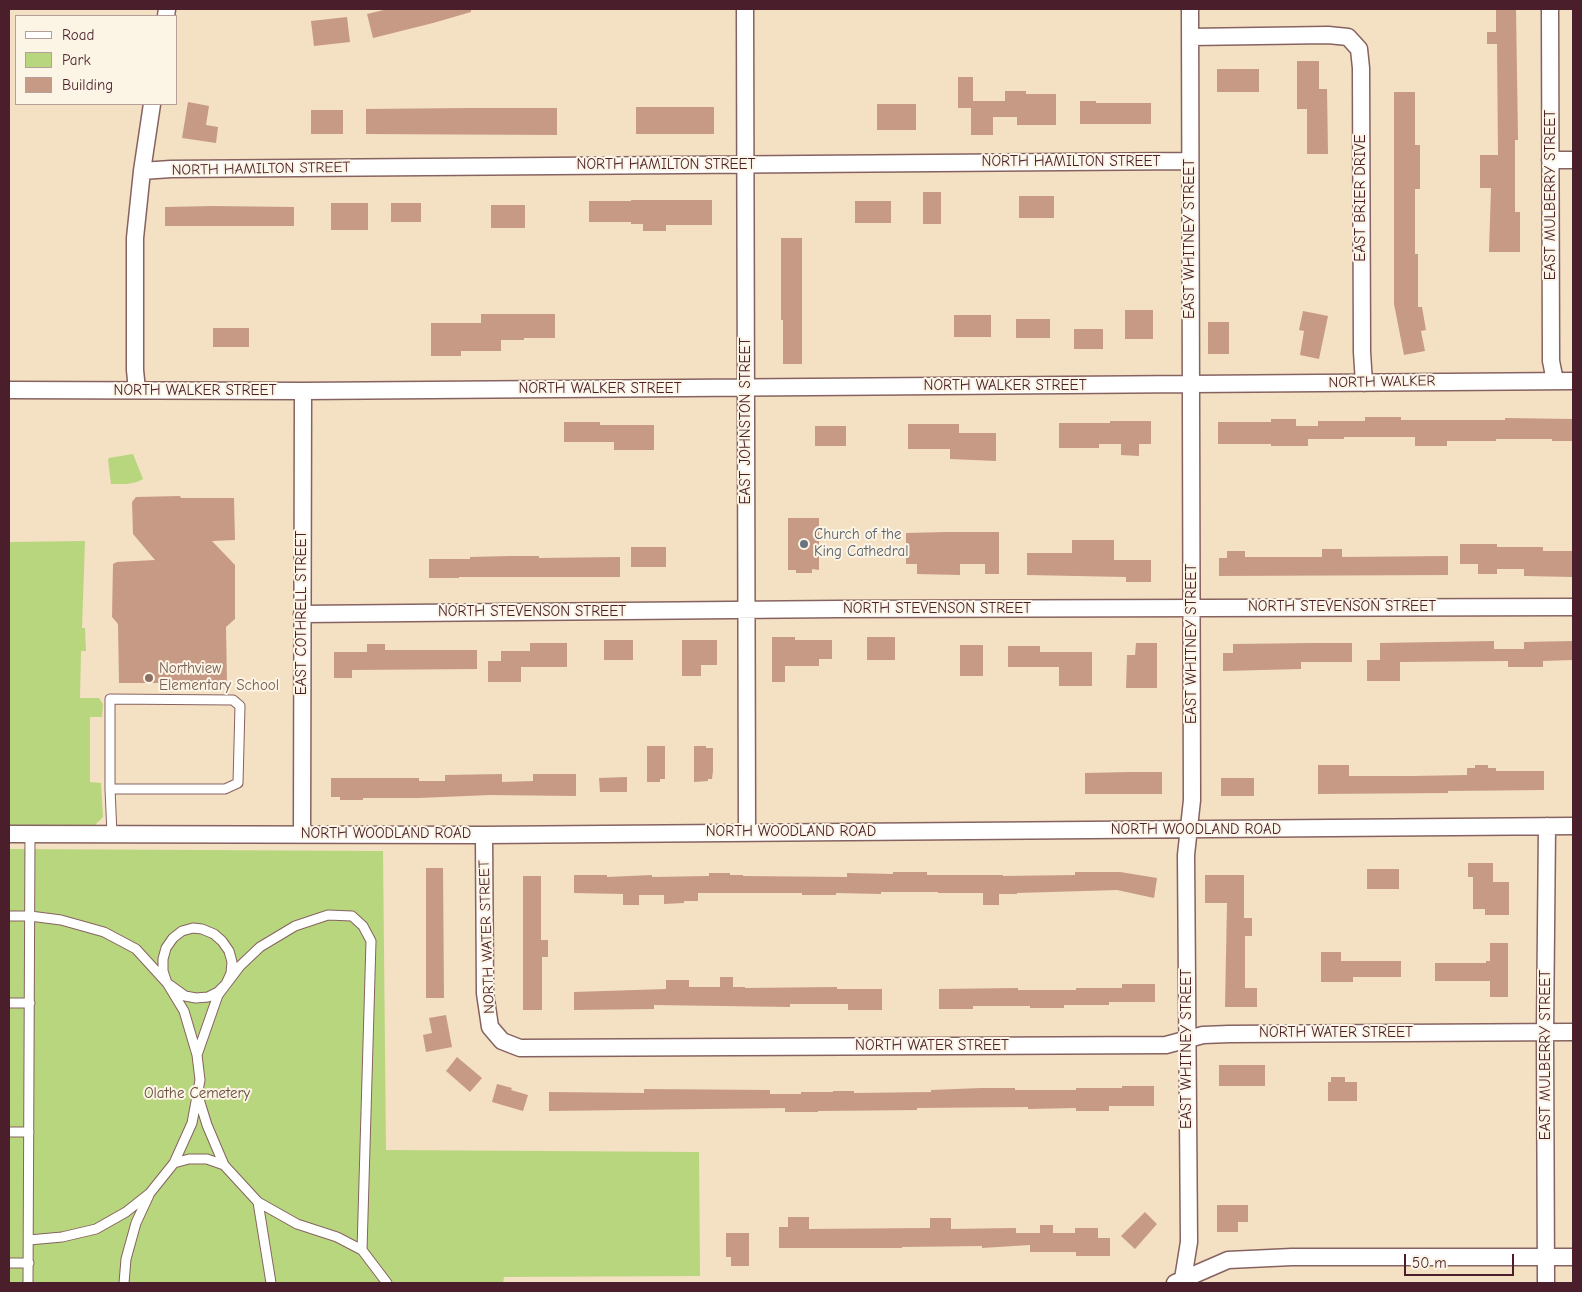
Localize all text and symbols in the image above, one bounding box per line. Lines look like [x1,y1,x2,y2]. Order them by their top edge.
legend [15,15,178,105]
text: Road [62,26,94,44]
text: Park [62,51,91,69]
text: Building [62,76,113,94]
street label: EAST MULBERRY STREET [1542,110,1560,280]
street label: EAST BRIER DRIVE [1352,134,1370,262]
street label: NORTH HAMILTON STREET [982,153,1160,171]
street label: NORTH HAMILTON STREET [577,156,755,174]
street label: NORTH HAMILTON STREET [171,158,351,180]
street label: EAST WHITNEY STREET [1181,159,1199,319]
street label: EAST JOHNSTON STREET [737,338,755,504]
street label: NORTH WALKER [1328,372,1436,392]
street label: NORTH WALKER STREET [924,377,1086,395]
street label: NORTH WALKER STREET [519,380,681,398]
street label: NORTH WALKER STREET [114,382,276,400]
place label: Church of the King Cathedral [814,526,908,561]
street label: EAST COTHRELL STREET [293,531,311,695]
marker: Church of the King Cathedral [798,538,810,550]
street label: EAST WHITNEY STREET [1183,564,1201,724]
street label: NORTH STEVENSON STREET [1248,598,1436,616]
street label: NORTH STEVENSON STREET [843,600,1031,618]
street label: NORTH STEVENSON STREET [438,603,626,621]
place label: Northview Elementary School [159,660,279,695]
marker: Northview Elementary School [143,672,155,684]
street label: NORTH WOODLAND ROAD [1111,821,1281,839]
street label: NORTH WOODLAND ROAD [706,823,876,841]
street label: NORTH WOODLAND ROAD [301,825,471,843]
street label: NORTH WATER STREET [475,860,499,1014]
street label: EAST WHITNEY STREET [1178,969,1196,1129]
street label: EAST MULBERRY STREET [1537,970,1555,1140]
street label: NORTH WATER STREET [1259,1024,1413,1042]
street label: NORTH WATER STREET [855,1037,1009,1055]
park label: Olathe Cemetery [144,1085,250,1103]
scale bar [1407,1244,1517,1276]
text: 50 m [1412,1254,1447,1272]

